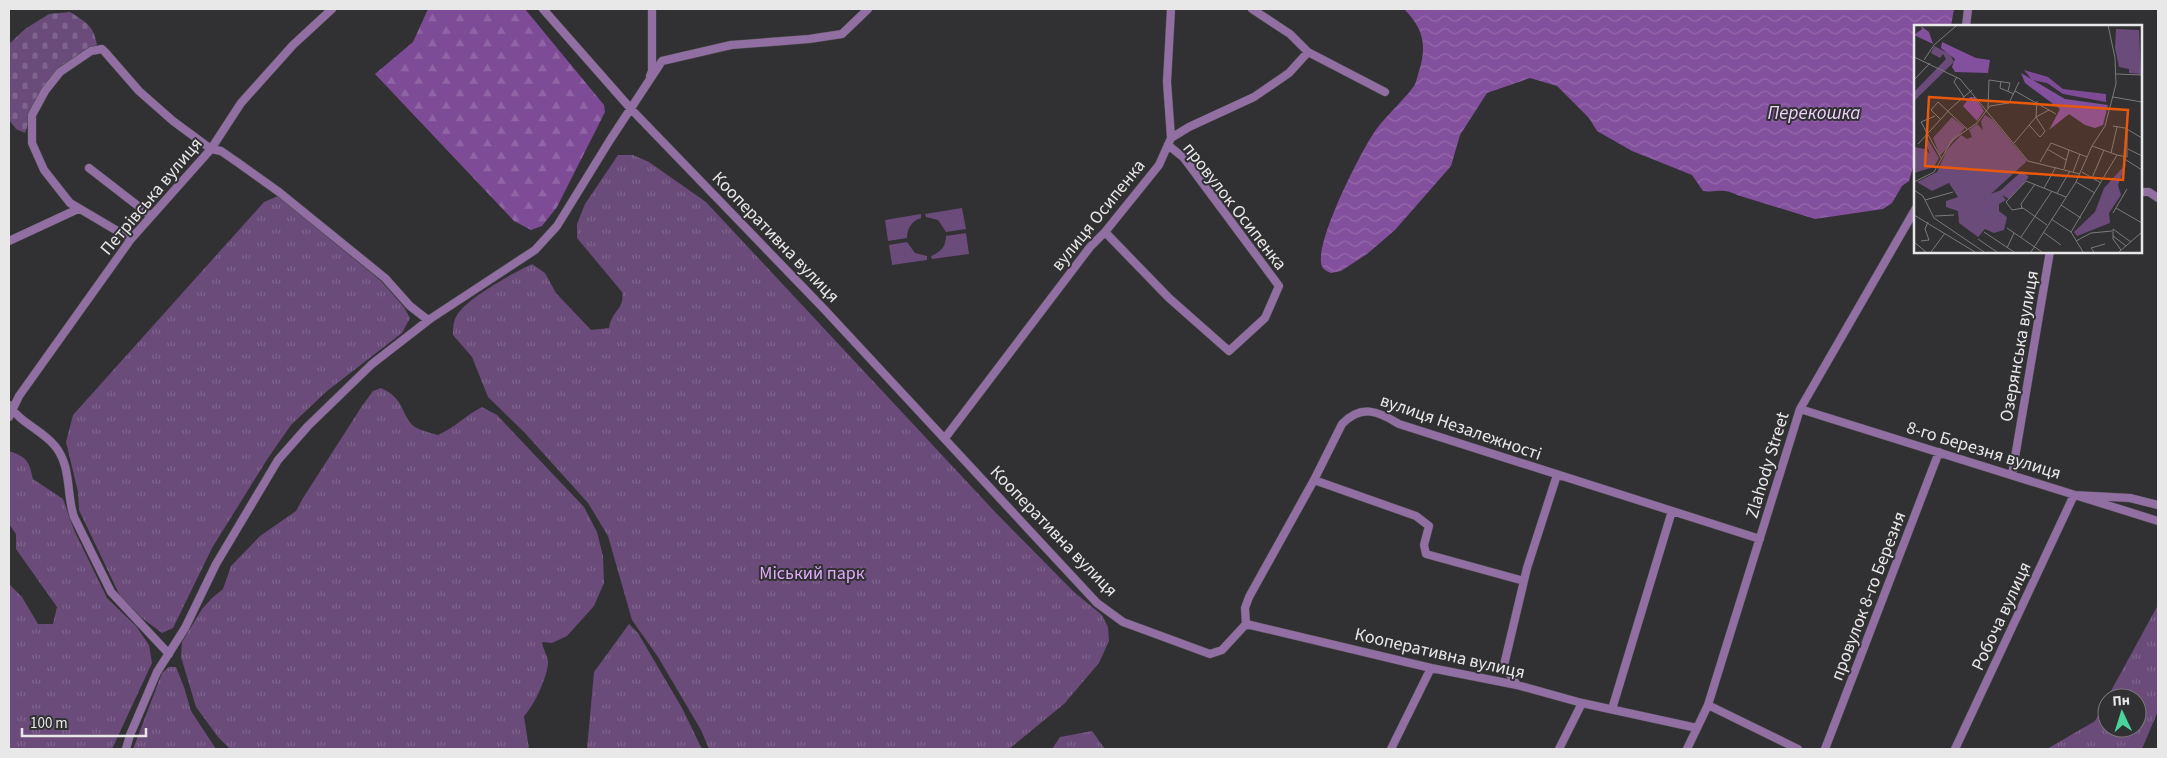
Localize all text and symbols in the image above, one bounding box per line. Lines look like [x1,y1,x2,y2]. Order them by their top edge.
inset map [1914,25,2142,252]
water label: Перекошка [1767,100,1861,127]
street label: Петрівська вулиця [95,132,208,261]
street label: провулок Осипенка [1177,137,1292,275]
street label: вулиця Осипенка [1046,154,1151,276]
street label: Кооперативна вулиця [706,166,845,309]
street label: Озерянська вулиця [1994,269,2045,424]
street label: вулиця Незалежності [1377,388,1545,467]
street label: Zlahody Street [1739,409,1796,521]
street label: 8-го Березня вулиця [1904,415,2064,486]
street label: Кооперативна вулиця [984,460,1123,603]
street label: провулок 8-го Березня [1825,508,1912,684]
street label: Робоча вулиця [1965,558,2038,675]
park label: Міський парк [759,561,865,586]
street label: Кооперативна вулиця [1352,622,1527,685]
north arrow [2097,688,2147,738]
text: Пн [2112,690,2131,712]
scale bar [22,706,146,738]
text: 100 m [30,713,68,734]

